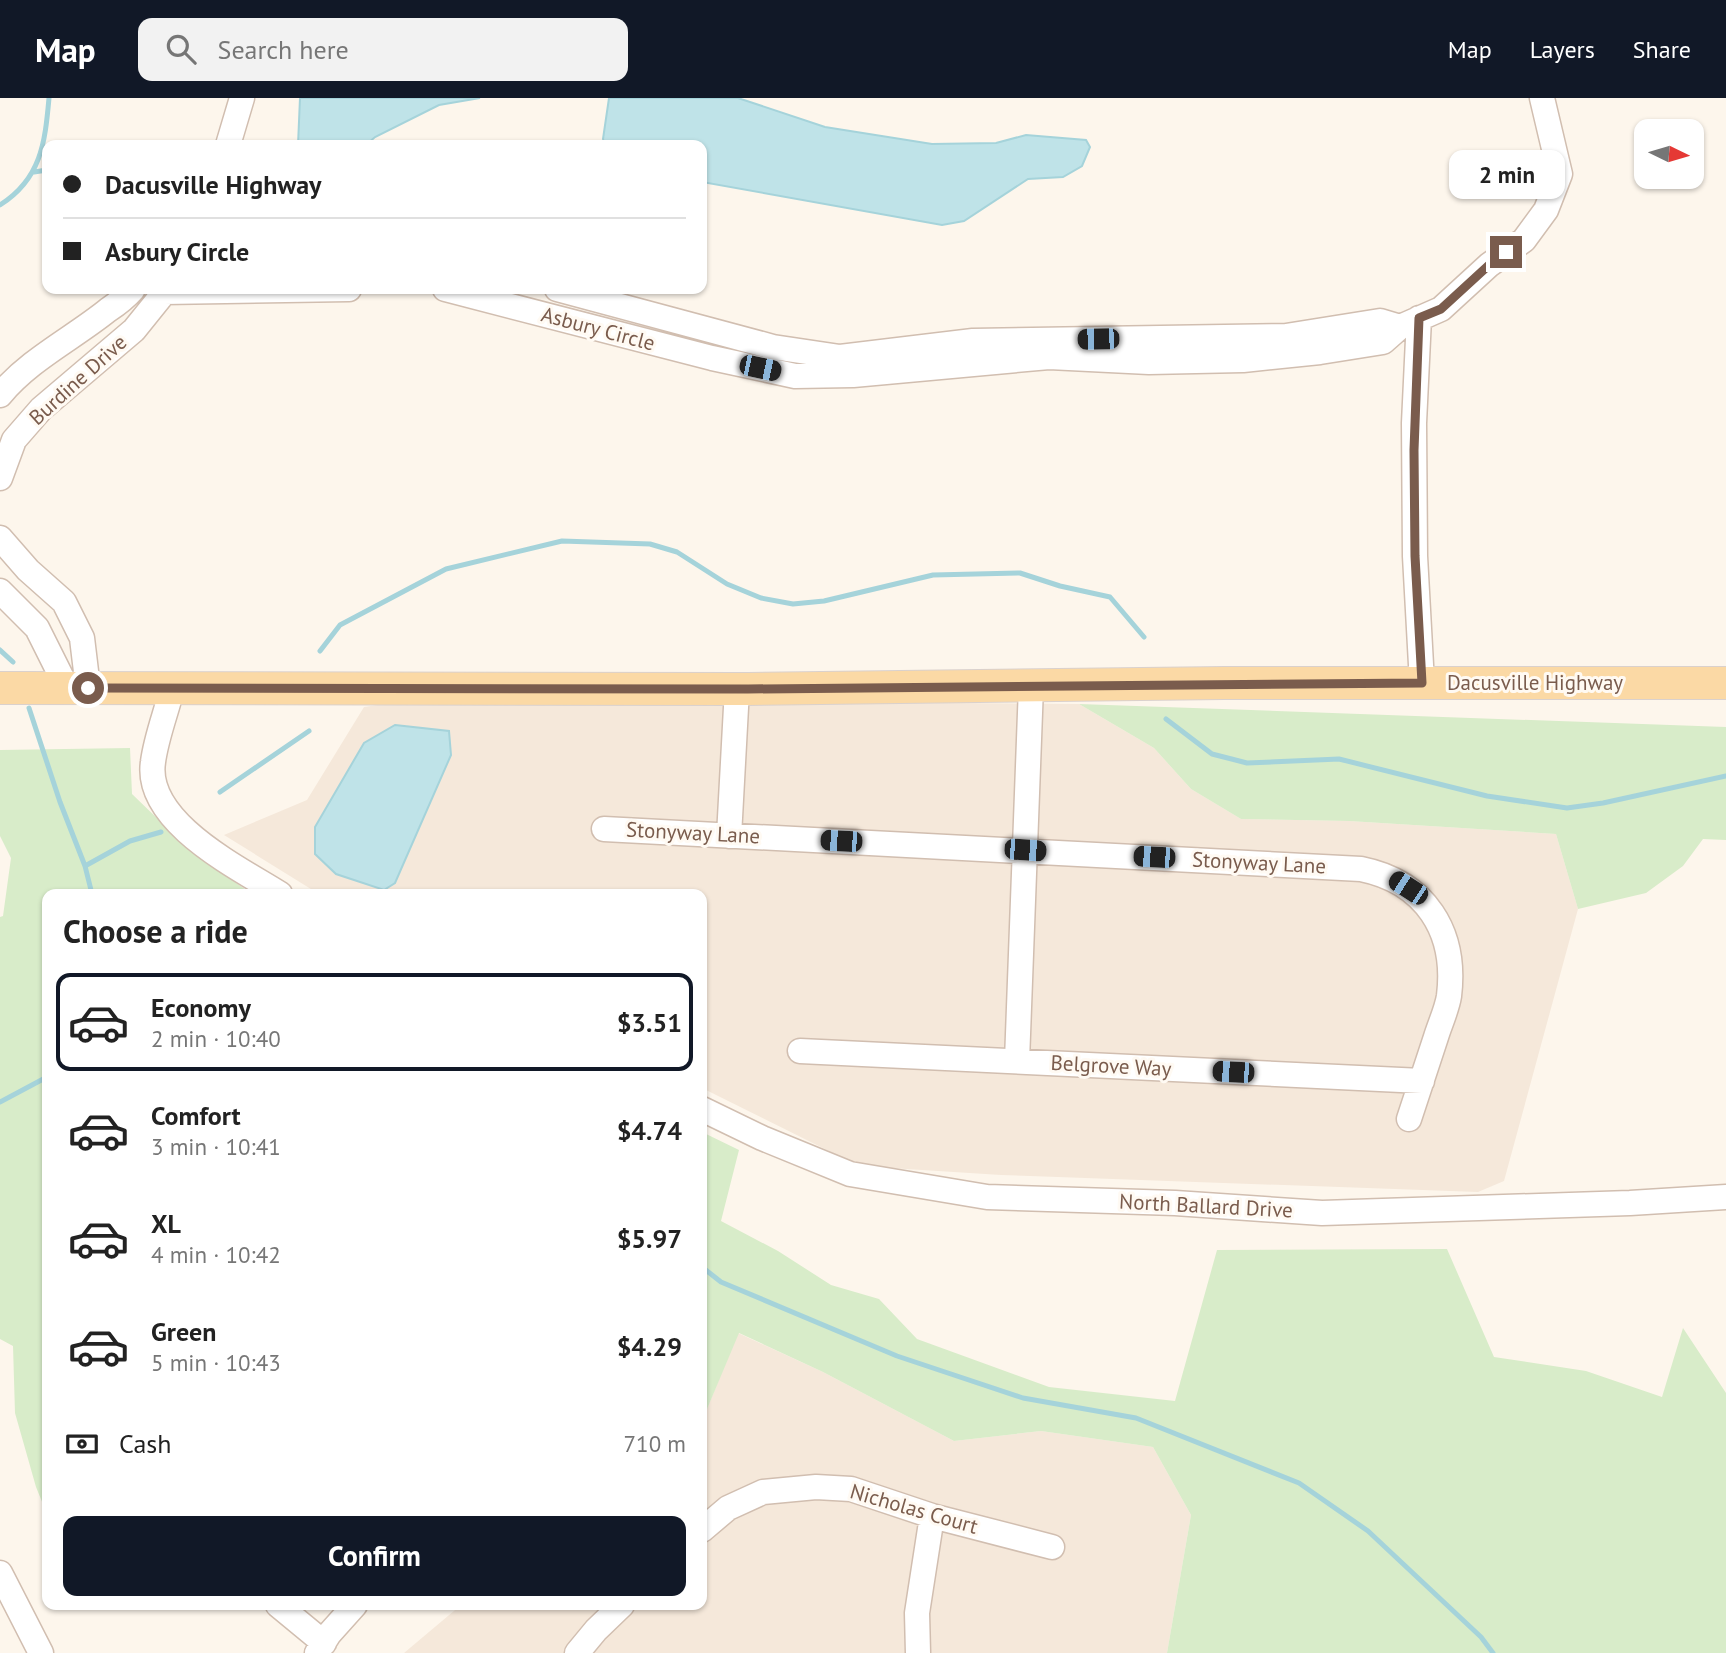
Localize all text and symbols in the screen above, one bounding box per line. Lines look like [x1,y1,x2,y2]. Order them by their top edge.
search box [138,18,628,81]
text: Map [35,28,96,71]
icon: search [162,30,200,68]
text: Search here [218,33,349,66]
text: Map [1448,34,1492,65]
text: Layers [1530,34,1595,65]
text: Share [1633,34,1691,65]
north arrow [1634,119,1704,189]
map controls [1634,119,1704,189]
callout: 2 min [1448,150,1564,200]
text: 2 min [1479,160,1535,189]
text: Dacusville Highway [105,168,322,201]
text: Asbury Circle [105,235,249,268]
route end [1490,236,1522,268]
street label: Asbury Circle [538,300,658,357]
car [1077,328,1120,350]
street label: Burdine Drive [23,329,132,431]
car [738,353,783,383]
street label: Dacusville Highway [1447,669,1623,696]
route start [72,672,104,704]
street label: Stonyway Lane [625,816,761,849]
car [820,829,863,853]
car [1004,838,1047,862]
car [1133,845,1176,869]
street label: Stonyway Lane [1191,846,1327,879]
car [1385,868,1432,908]
text: Choose a ride [63,910,248,952]
icon: car [67,991,130,1054]
text: Economy [151,991,251,1024]
text: $3.51 [617,1006,682,1039]
text: 2 min · 10:40 [151,1024,281,1053]
street label: Belgrove Way [1050,1049,1172,1082]
car [1212,1060,1255,1084]
icon: car [67,1099,130,1162]
text: Comfort [151,1099,241,1132]
text: $4.74 [617,1114,682,1147]
text: 3 min · 10:41 [151,1132,281,1161]
street label: North Ballard Drive [1119,1187,1294,1224]
icon: car [67,1207,130,1270]
text: XL [151,1207,181,1240]
text: $5.97 [617,1222,682,1255]
text: 4 min · 10:42 [151,1240,281,1269]
icon: car [67,1315,130,1378]
text: Green [151,1315,216,1348]
text: $4.29 [617,1330,682,1363]
text: 5 min · 10:43 [151,1348,281,1377]
icon: cash [63,1425,101,1463]
text: Cash [119,1427,171,1460]
text: 710 m [624,1429,686,1458]
street label: Nicholas Court [847,1477,981,1540]
button: Confirm [63,1516,686,1596]

